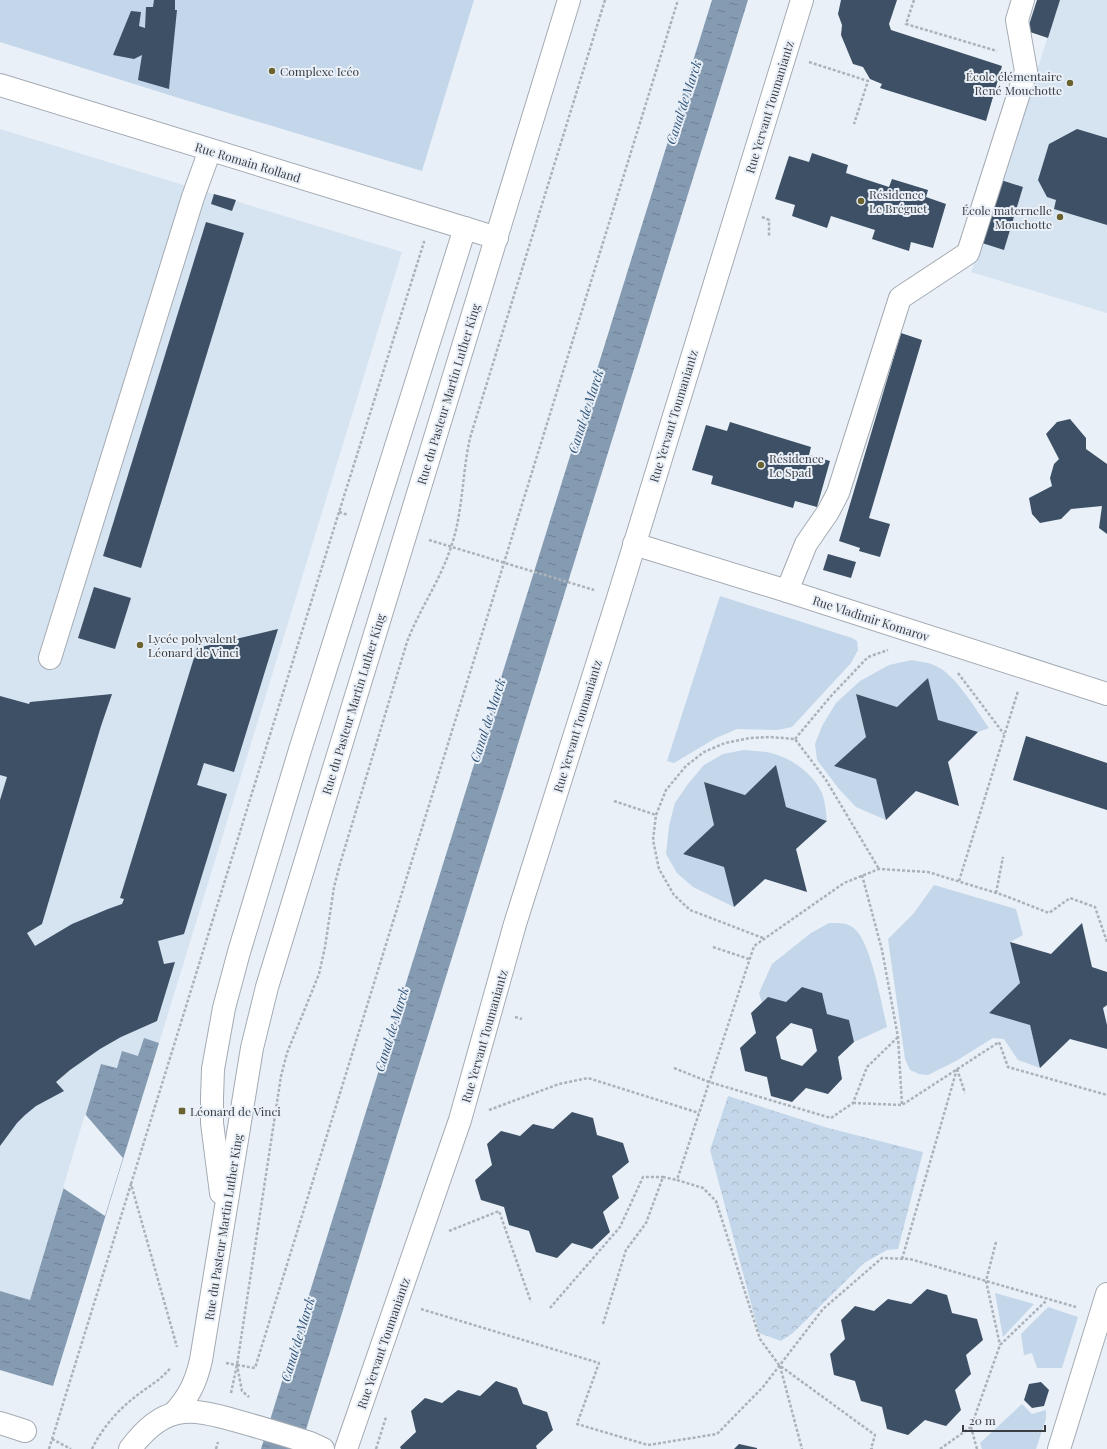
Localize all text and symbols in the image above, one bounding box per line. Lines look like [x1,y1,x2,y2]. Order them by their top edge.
street label: Rue Yervant Toumaniantz [741,39,797,175]
water label: Canal de Marck [661,57,705,146]
place label: Complexe Icéo [280,63,360,79]
marker: Complexe Icéo [267,66,277,76]
place label: École élémentaire René Mouchotte [966,68,1062,98]
marker: École élémentaire René Mouchotte [1065,78,1075,88]
street label: Rue Romain Rolland [193,138,303,186]
place label: Résidence Le Bréguet [869,186,928,216]
marker: Résidence Le Bréguet [856,196,866,206]
place label: École maternelle Mouchotte [962,202,1052,232]
marker: École maternelle Mouchotte [1055,212,1065,222]
street label: Rue du Pasteur Martin Luther King [413,301,483,486]
street label: Rue Yervant Toumaniantz [645,348,701,484]
water label: Canal de Marck [563,366,607,455]
place label: Résidence Le Spad [769,450,824,480]
marker: Résidence Le Spad [756,460,766,470]
street label: Rue Vladimir Komarov [811,592,931,644]
street label: Rue du Pasteur Martin Luther King [318,611,388,796]
place label: Lycée polyvalent Léonard de Vinci [148,630,239,660]
marker: Lycée polyvalent Léonard de Vinci [135,640,145,650]
street label: Rue Yervant Toumaniantz [549,658,605,794]
water label: Canal de Marck [465,675,509,764]
street label: Rue Yervant Toumaniantz [457,967,511,1104]
water label: Canal de Marck [370,984,412,1073]
place label: Léonard de Vinci [190,1103,281,1119]
marker: Léonard de Vinci [177,1106,187,1116]
street label: Rue du Pasteur Martin Luther King [200,1132,246,1321]
street label: Rue Yervant Toumaniantz [353,1275,413,1411]
water label: Canal de Marck [276,1294,318,1383]
scale bar [963,1407,1045,1433]
text: 20 m [969,1412,996,1428]

